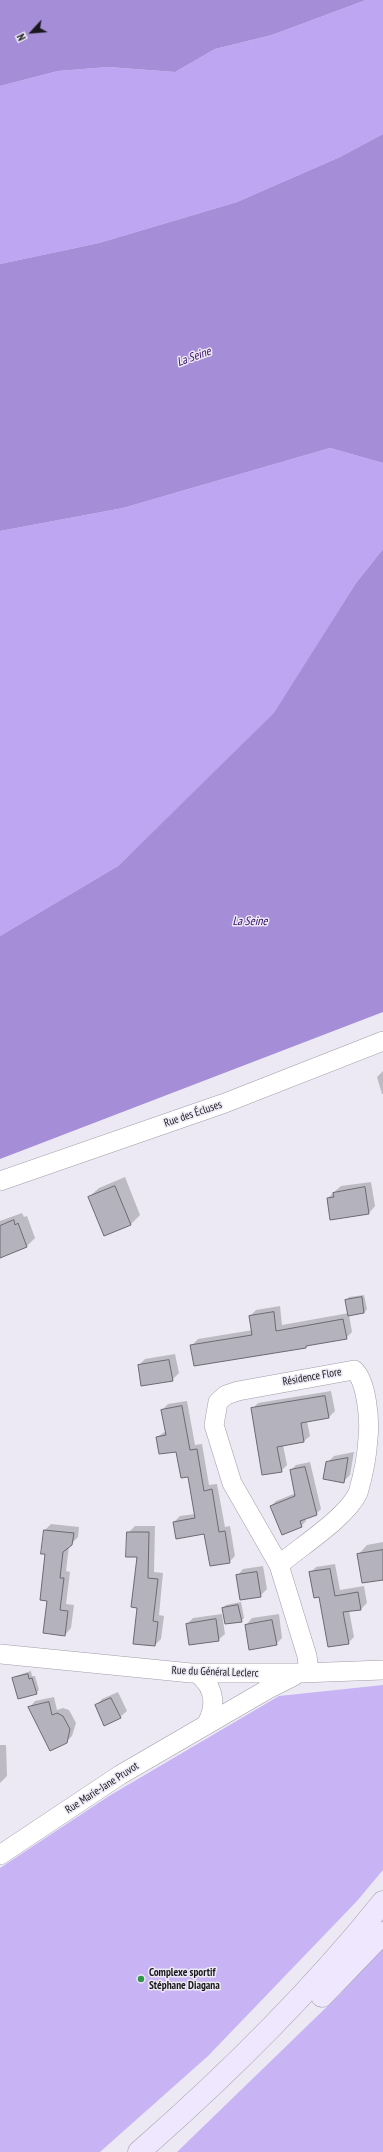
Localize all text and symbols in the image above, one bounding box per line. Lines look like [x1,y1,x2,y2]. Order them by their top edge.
north arrow [12,12,52,52]
text: N [14,32,29,43]
water label: La Seine [175,344,213,370]
water label: La Seine [232,915,268,929]
street label: Rue des Écluses [162,1098,224,1130]
street label: Résidence Flore [281,1365,343,1389]
street label: Rue du Général Leclerc [171,1664,259,1680]
street label: Rue Marie-Jane Pruvot [63,1759,141,1817]
place label: Complexe sportif Stéphane Diagana [149,1966,220,1992]
marker: Complexe sportif Stéphane Diagana [136,1974,146,1984]

